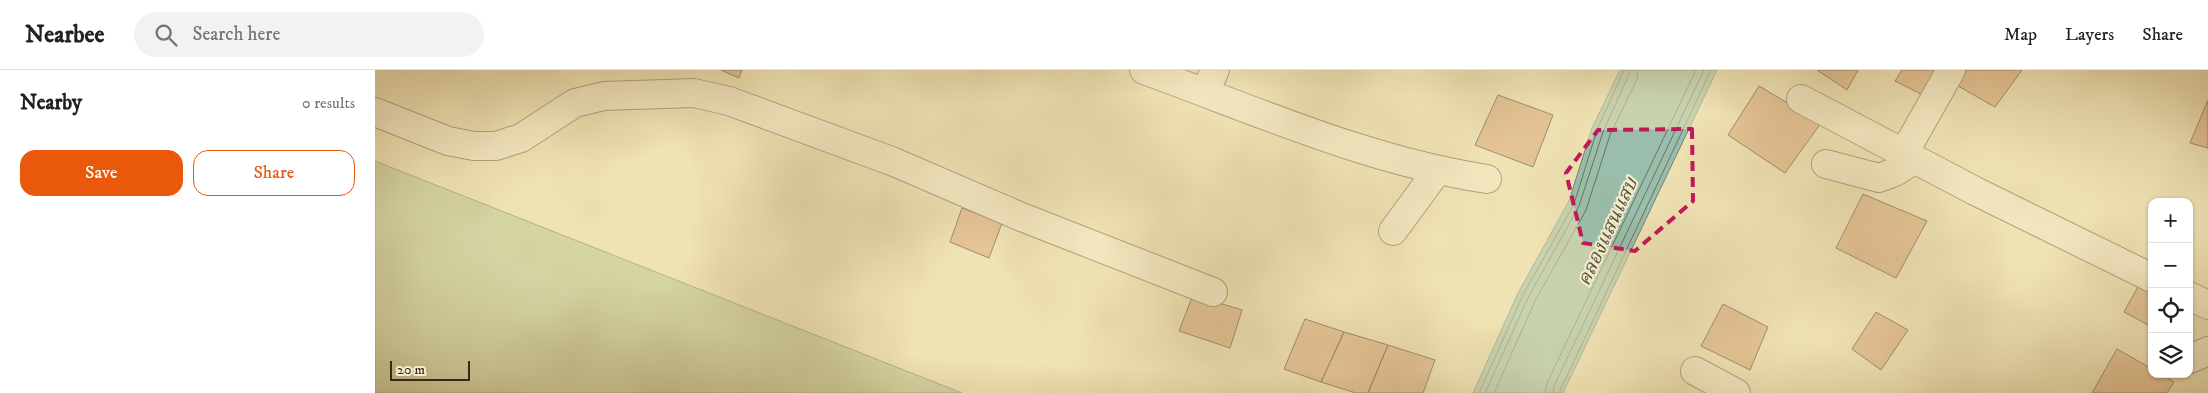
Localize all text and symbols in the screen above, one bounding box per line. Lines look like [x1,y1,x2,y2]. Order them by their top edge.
search box [134,12,484,57]
text: Nearbee [25,20,104,50]
icon: search [152,21,180,49]
text: Search here [192,23,280,46]
text: Map [2004,24,2037,46]
text: Layers [2065,24,2114,46]
text: Share [2142,24,2183,46]
text: Nearby [20,90,82,116]
text: 0 results [302,93,355,113]
button: Save [20,150,183,196]
button: Share [193,150,355,196]
water label: คลองแสนแสบ [1573,173,1644,290]
map controls [2148,198,2193,378]
button: + [2148,198,2193,243]
button: − [2148,243,2193,288]
button: locate [2148,288,2193,333]
button: layers [2148,333,2193,378]
scale bar [390,358,470,381]
text: 20 m [397,361,425,379]

